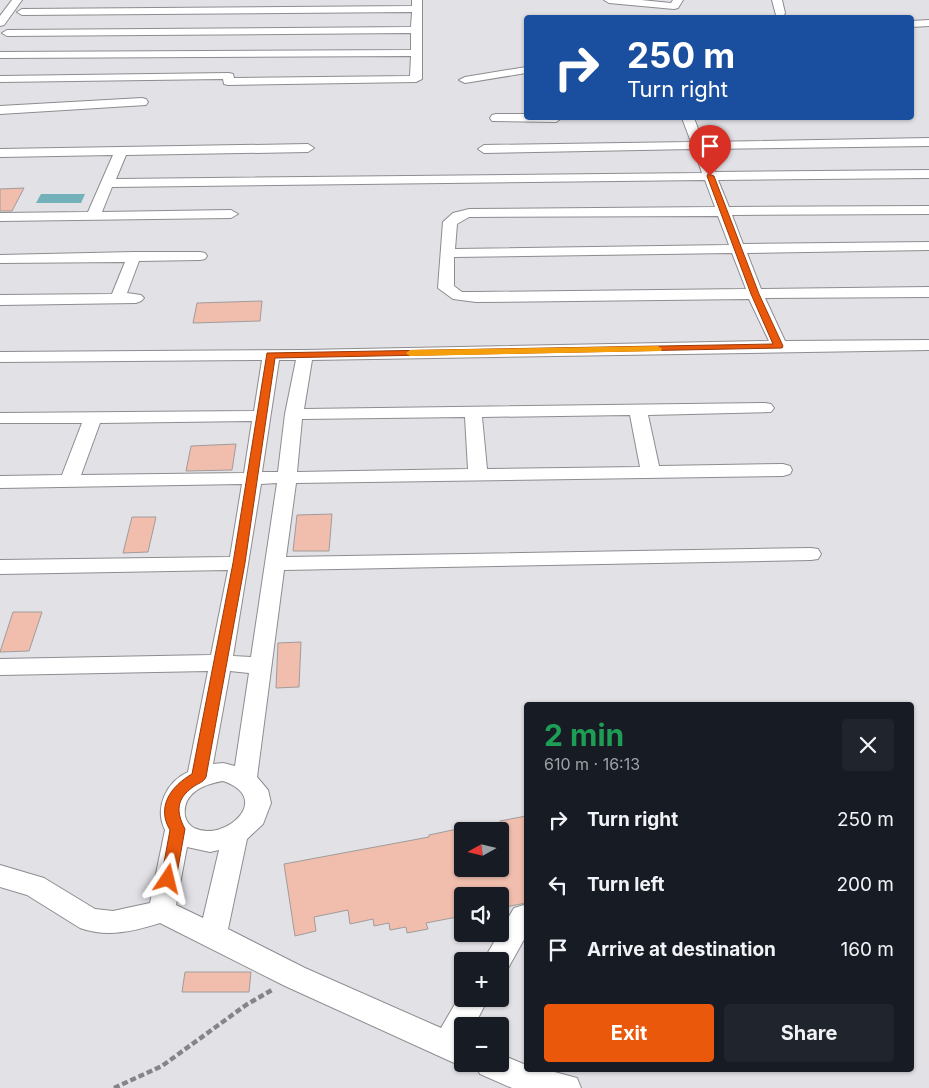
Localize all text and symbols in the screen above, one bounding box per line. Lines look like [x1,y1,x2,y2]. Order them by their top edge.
text: 250 m [627,34,735,76]
icon: right [544,35,609,100]
text: Turn right [627,76,728,102]
pin [689,125,731,176]
icon: arrive [696,132,724,160]
text: 2 min [544,717,624,753]
button: close [842,719,894,771]
text: 610 m · 16:13 [544,754,640,774]
icon: right [544,806,572,834]
text: Turn right [587,808,678,831]
text: 250 m [837,808,894,831]
north arrow [454,822,509,878]
map controls [454,822,509,1072]
position arrow [141,852,193,904]
icon: left [544,871,572,899]
text: Turn left [587,873,665,896]
text: 200 m [836,873,894,896]
button: sound [454,887,509,942]
icon: arrive [544,936,572,964]
text: Arrive at destination [587,938,776,961]
text: 160 m [841,938,894,961]
button: + [454,952,509,1007]
button: Exit [544,1004,714,1062]
button: Share [724,1004,894,1062]
button: − [454,1017,509,1072]

